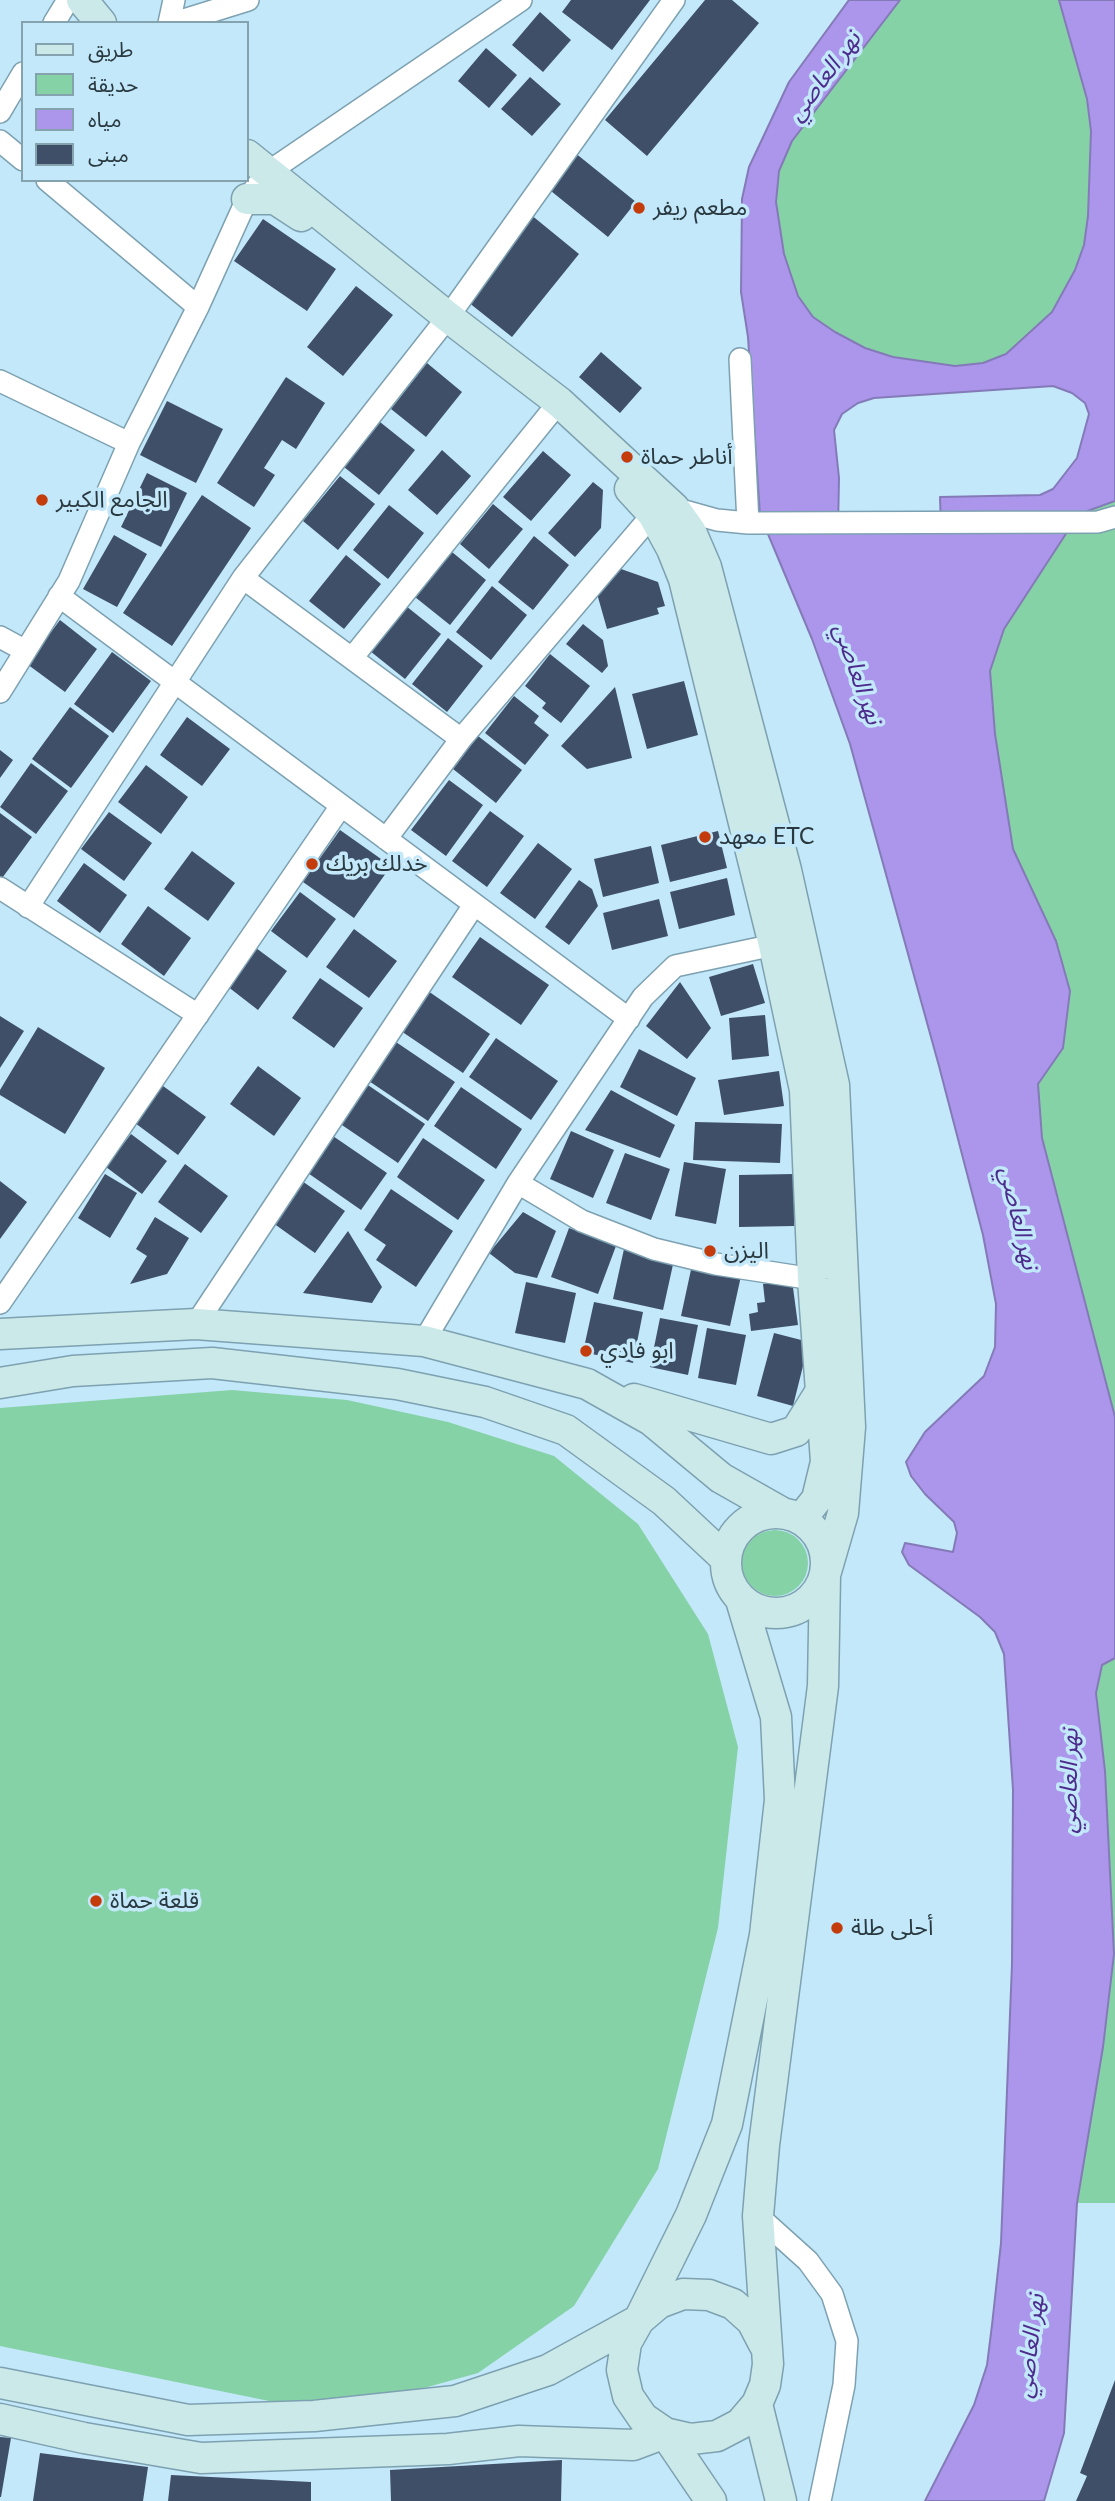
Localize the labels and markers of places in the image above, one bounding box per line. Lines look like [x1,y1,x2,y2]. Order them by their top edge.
place label: مطعم ريفر [653,194,747,222]
marker: مطعم ريفر [631,200,647,216]
place label: أناطر حماة [641,443,733,471]
marker: أناطر حماة [619,449,635,465]
place label: الجامع الكبير [56,486,168,514]
marker: الجامع الكبير [34,492,50,508]
place label: معهد ETC [719,823,814,851]
marker: معهد ETC [697,829,713,845]
place label: خدلك بريك [326,850,428,878]
marker: خدلك بريك [304,856,320,872]
place label: اليزن [724,1237,769,1265]
marker: اليزن [702,1243,718,1259]
place label: ابو فادي [600,1337,674,1365]
marker: ابو فادي [578,1343,594,1359]
place label: قلعة حماة [110,1887,199,1915]
marker: قلعة حماة [88,1893,104,1909]
place label: أحلى طلة [851,1914,933,1942]
marker: أحلى طلة [829,1920,845,1936]

